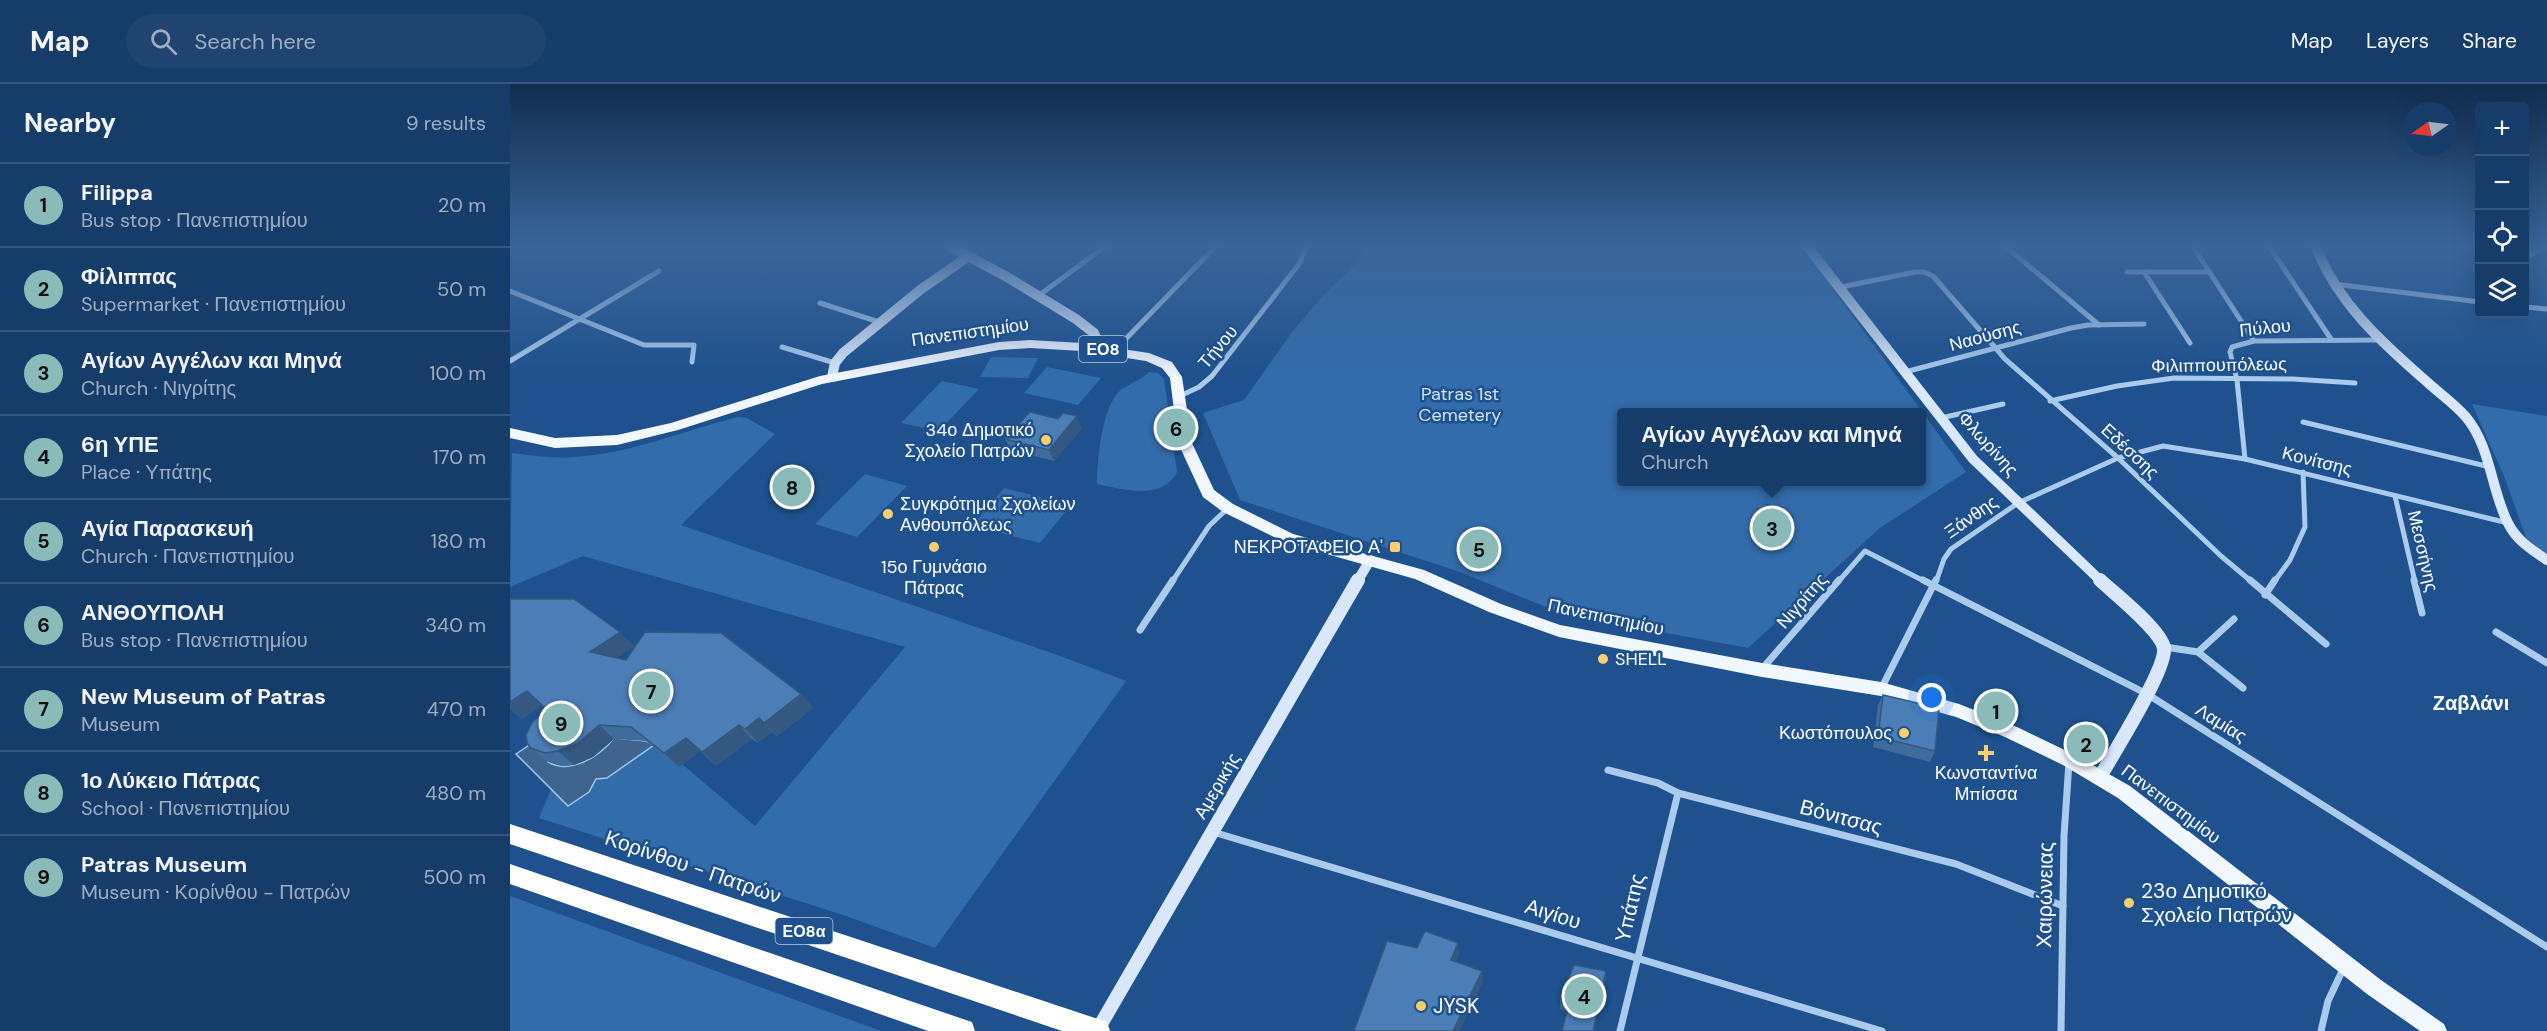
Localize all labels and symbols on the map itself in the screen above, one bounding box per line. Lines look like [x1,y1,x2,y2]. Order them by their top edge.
north arrow [2403,102,2457,156]
street label: Πανεπιστημίου [910,312,1030,352]
street label: Πύλου [2238,313,2292,343]
street label: Ναούσης [1947,315,2024,357]
street label: Τήνου [1193,320,1243,374]
road number: ΕΟ8 [1079,336,1127,362]
street label: Φιλιππουπόλεως [2151,352,2287,378]
park label: Patras 1st Cemetery [1419,382,1501,427]
pin: 6 [1156,406,1196,450]
street label: Φλωρίνης [1953,407,2024,482]
place label: 34ο Δημοτικό Σχολείο Πατρών [905,418,1034,463]
street label: Εδέσσης [2096,418,2164,484]
marker: 34ο Δημοτικό Σχολείο Πατρών [1039,433,1053,447]
street label: Κονίτσης [2279,441,2355,481]
pin: 8 [772,464,812,510]
street label: Ξάνθης [1940,490,2003,544]
place label: Συγκρότημα Σχολείων Ανθουπόλεως [900,492,1076,537]
pin: 3 [1752,506,1792,550]
marker: Συγκρότημα Σχολείων Ανθουπόλεως [881,507,895,521]
street label: Μεσσήνης [2402,508,2444,594]
pin: 5 [1460,526,1498,572]
place label: ΝΕΚΡΟΤΑΦΕΙΟ Α' [1234,535,1383,559]
marker: 15ο Γυμνάσιο Πάτρας [927,540,941,554]
marker: ΝΕΚΡΟΤΑΦΕΙΟ Α' [1388,540,1402,554]
place label: 15ο Γυμνάσιο Πάτρας [881,555,987,600]
street label: Νιγρίτης [1771,568,1833,634]
street label: Πανεπιστημίου [1546,593,1666,641]
place label: SHELL [1615,647,1667,671]
marker: SHELL [1596,652,1610,666]
pin: 7 [632,668,670,714]
your location [1917,683,1946,712]
pin: 1 [1976,688,2016,734]
district label: Ζαβλάνι [2433,690,2509,716]
street label: Λαμίας [2191,698,2251,748]
pin: 9 [542,700,580,746]
place label: Κωστόπουλος [1779,721,1892,745]
pin: 2 [2066,722,2106,766]
marker: Κωστόπουλος [1897,726,1911,740]
marker: Κωνσταντίνα Μπίσσα [1979,746,1993,760]
street label: Αμερικής [1189,748,1246,823]
street label: Πανεπιστημίου [2116,759,2226,849]
place label: Κωνσταντίνα Μπίσσα [1935,761,2037,806]
street label: Βόνιτσας [1797,793,1885,841]
street label: Κορίνθου - Πατρών [601,824,785,910]
street label: Χαιρώνειας [2030,842,2060,948]
street label: Υπάτης [1609,871,1651,945]
place label: 23ο Δημοτικό Σχολείο Πατρών [2141,877,2292,929]
street label: Αιγίου [1522,892,1584,936]
marker: 23ο Δημοτικό Σχολείο Πατρών [2122,896,2136,910]
road number: ΕΟ8α [776,918,832,944]
pin: 4 [1564,974,1604,1018]
place label: JYSK [1433,992,1479,1020]
marker: JYSK [1414,999,1428,1013]

